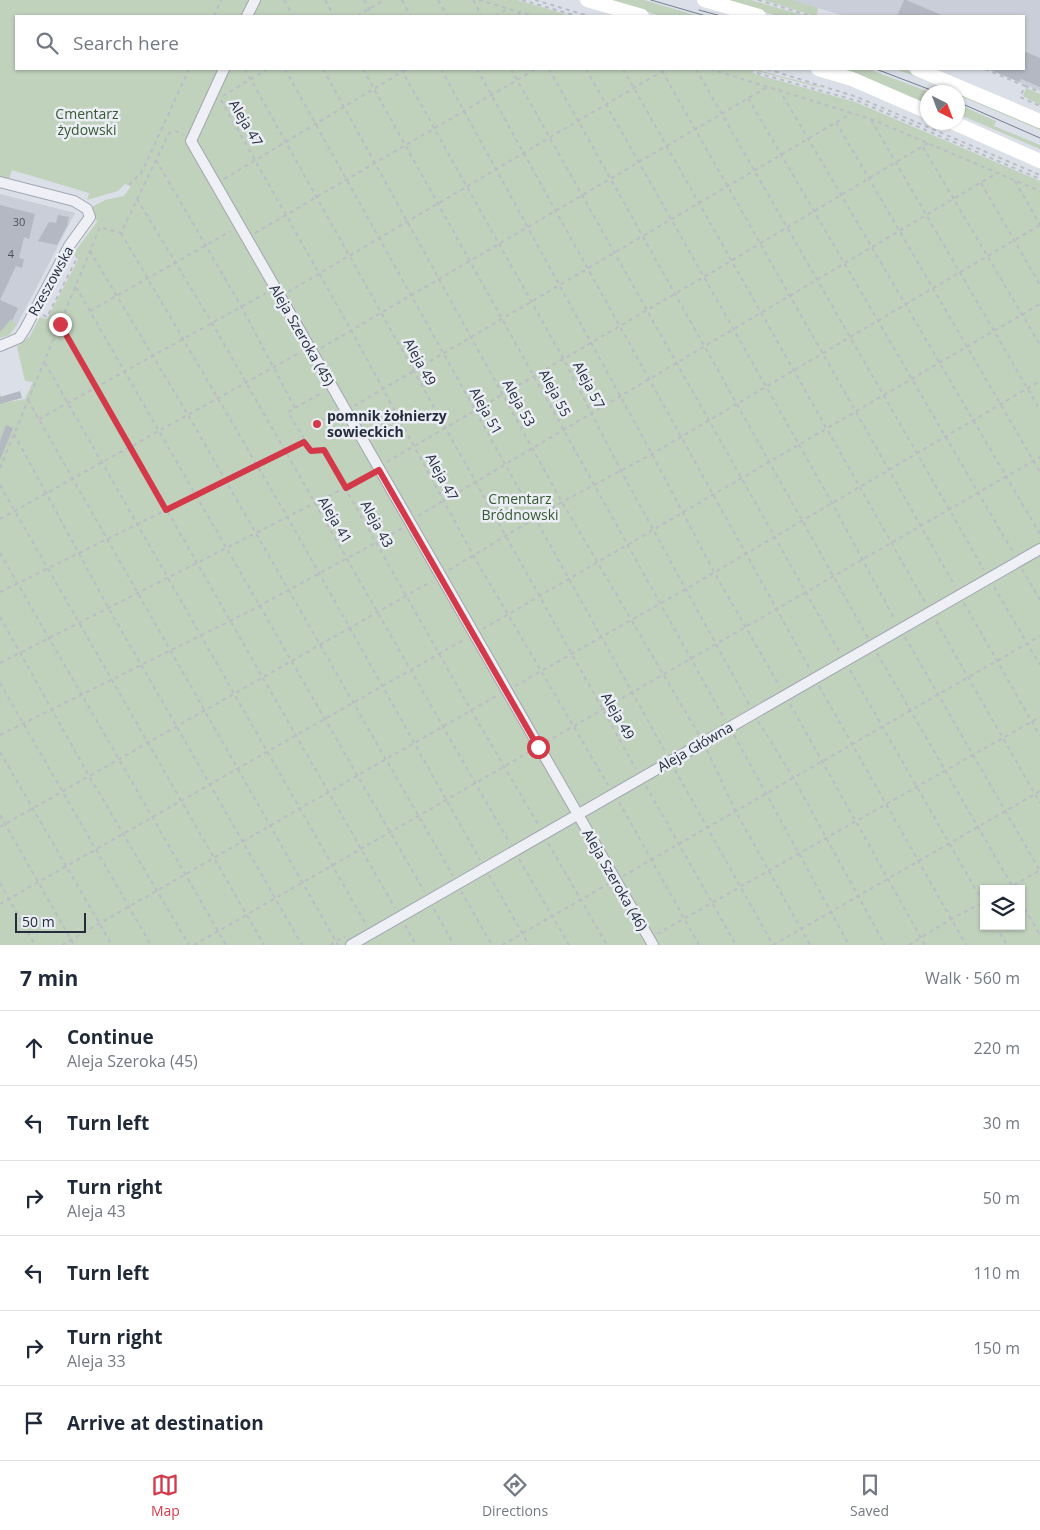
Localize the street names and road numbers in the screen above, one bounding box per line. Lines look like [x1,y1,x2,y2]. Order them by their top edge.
street label: Aleja 47 [225,96,268,150]
street label: Rzeszowska [23,242,78,319]
street label: Aleja Szeroka (45) [266,280,339,389]
street label: Aleja 49 [400,335,441,389]
street label: Aleja 57 [569,358,610,412]
street label: Aleja 55 [535,366,576,420]
street label: Aleja 53 [499,376,540,430]
street label: Aleja 51 [466,384,507,438]
street label: Aleja 47 [422,450,463,504]
street label: Aleja 41 [314,493,357,547]
street label: Aleja 43 [357,497,398,551]
street label: Aleja 49 [597,689,639,743]
street label: Aleja Główna [653,717,736,776]
street label: Aleja Szeroka (46) [579,825,652,934]

